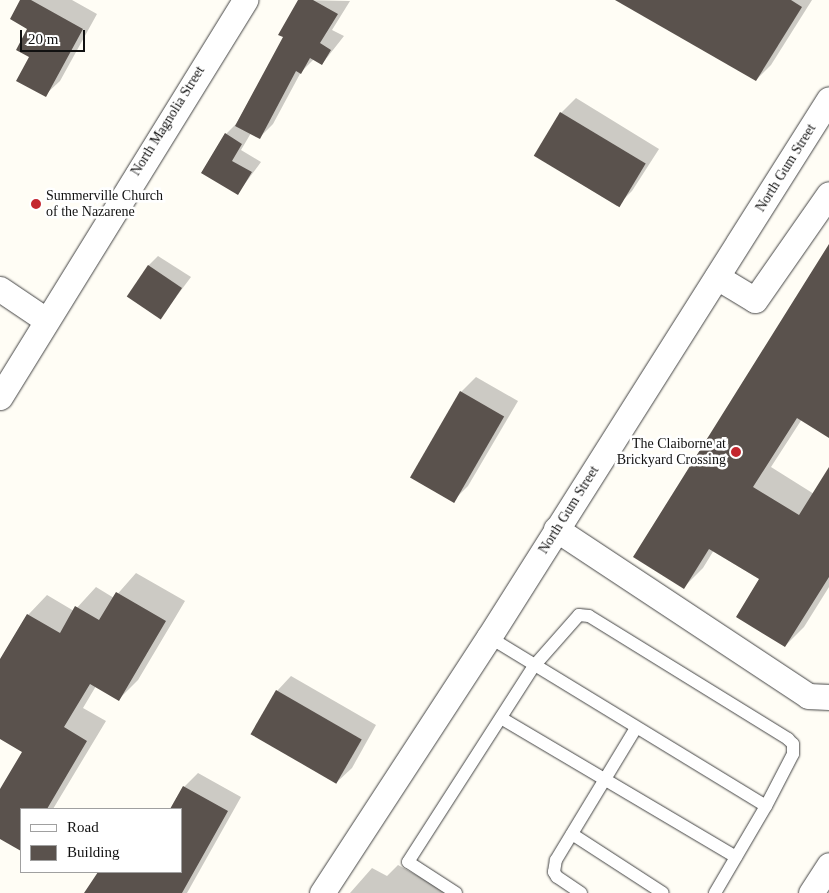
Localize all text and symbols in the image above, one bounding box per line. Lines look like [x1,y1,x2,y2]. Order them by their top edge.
scale bar [22,20,88,52]
text: 20 m [28,31,58,47]
street label: North Magnolia Street [127,63,209,179]
street label: North Gum Street [752,121,820,215]
place label: Summerville Church of the Nazarene [46,188,163,220]
marker: Summerville Church of the Nazarene [30,198,42,210]
place label: The Claiborne at Brickyard Crossing [617,436,726,468]
marker: The Claiborne at Brickyard Crossing [730,446,742,458]
street label: North Gum Street [535,463,603,557]
legend [20,808,182,873]
text: Road [67,819,99,835]
text: Building [67,844,120,860]

